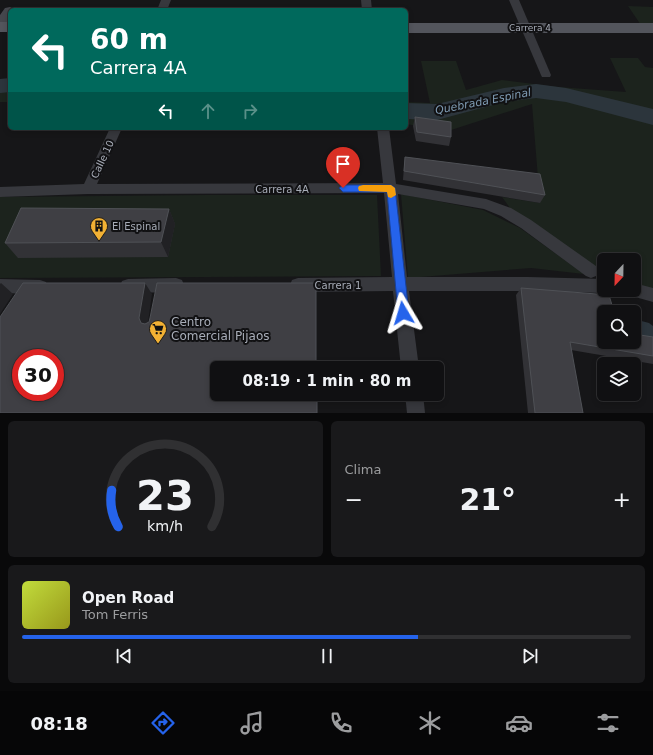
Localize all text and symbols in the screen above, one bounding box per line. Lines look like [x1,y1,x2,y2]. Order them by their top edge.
text: 60 m [90,23,168,56]
street label: Carrera 4 [509,23,551,33]
icon: left [24,24,76,76]
text: Carrera 4A [90,57,187,78]
water label: Quebrada Espinal [434,86,532,117]
icon: left [155,100,177,122]
icon: ahead [197,100,219,122]
icon: right [239,100,261,122]
street label: Calle 10 [89,138,116,180]
pin [326,147,360,188]
icon: arrive [332,153,354,175]
street label: Carrera 4A [255,184,309,195]
building icon: El Espinal [89,216,109,241]
place label: El Espinal [112,221,160,232]
north arrow [597,253,641,297]
map controls [597,253,641,401]
street label: Carrera 1 [315,280,361,291]
position arrow [382,292,424,334]
button: search [597,305,641,349]
place label: Centro Comercial Pijaos [171,315,269,343]
supermarket icon: Centro Comercial Pijaos [148,319,168,344]
speed limit sign: 30 [12,349,64,401]
button: layers [597,357,641,401]
text: 08:19 · 1 min · 80 m [243,372,411,390]
text: Clima [345,462,381,477]
text: 23 [136,471,194,520]
text: 21° [459,482,516,517]
text: − [345,487,363,512]
text: + [613,487,631,512]
text: km/h [147,518,183,534]
text: Open Road [82,589,174,607]
text: Tom Ferris [82,607,148,622]
icon: previous [113,645,135,667]
icon: pause [316,645,338,667]
icon: next [519,645,541,667]
icon: directions [149,709,177,737]
icon: music [238,709,266,737]
icon: phone [327,709,355,737]
icon: climate [416,709,444,737]
icon: car [505,709,533,737]
icon: filters [594,709,622,737]
text: 08:18 [31,713,88,734]

